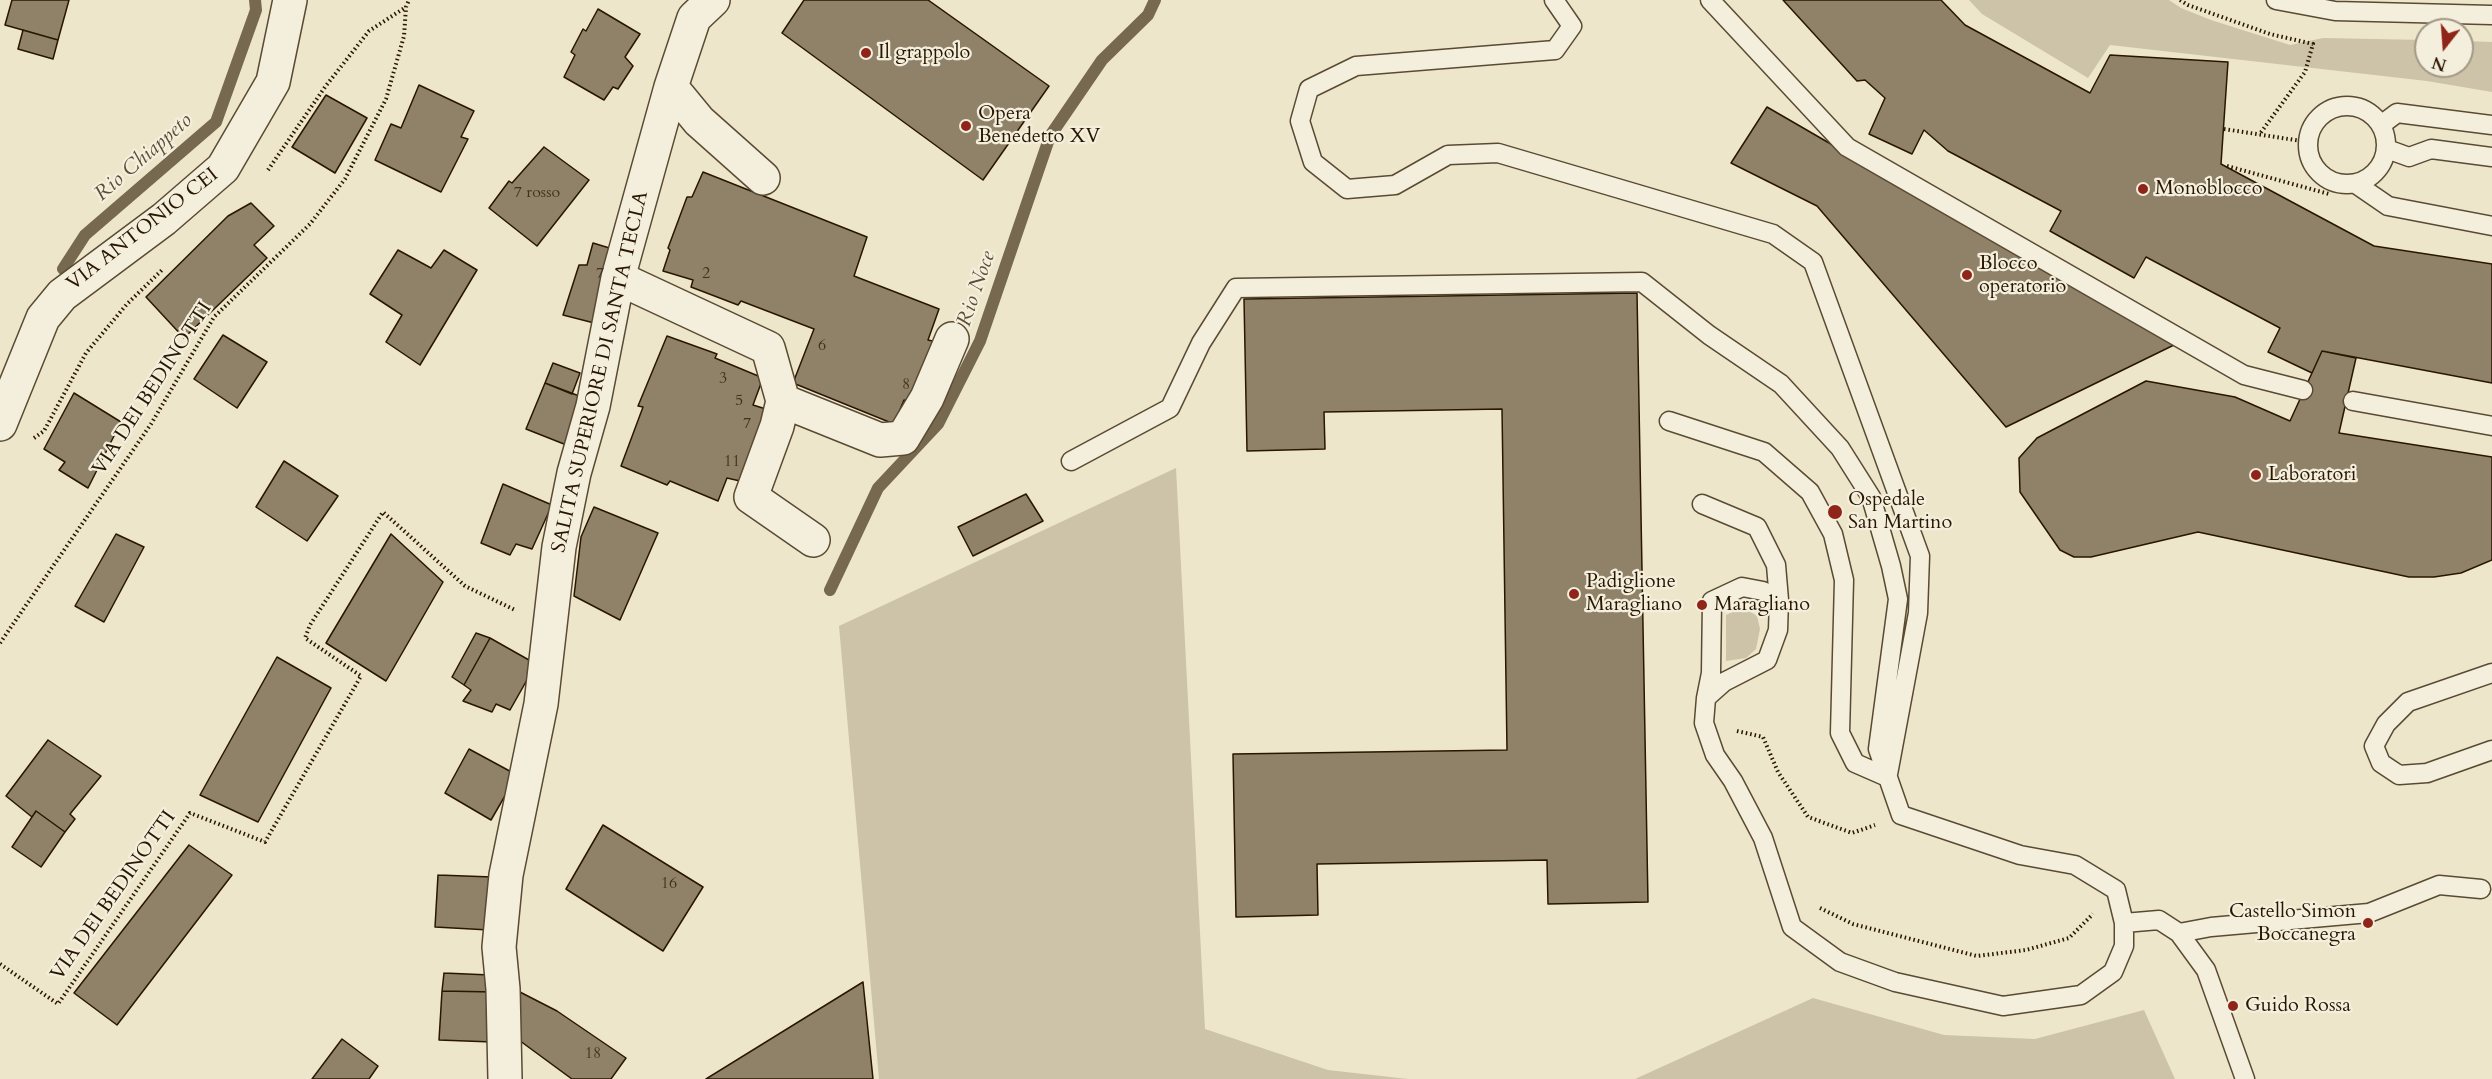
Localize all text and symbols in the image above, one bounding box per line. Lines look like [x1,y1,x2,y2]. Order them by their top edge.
north arrow [2414,18,2474,78]
place label: Il grappolo [878,41,970,65]
marker: Il grappolo [859,46,873,60]
text: N [2429,51,2449,76]
place label: Opera Benedetto XV [978,102,1100,149]
water label: Rio Chiappeto [90,109,198,207]
marker: Opera Benedetto XV [959,119,973,133]
street label: VIA ANTONIO CEI [63,163,223,297]
place label: Monoblocco [2155,177,2263,201]
marker: Monoblocco [2136,182,2150,196]
house number: 7 rosso [514,183,560,203]
street label: SALITA SUPERIORE DI SANTA TECLA [548,189,654,555]
water label: Rio Noce [952,248,1002,330]
place label: Blocco operatorio [1979,252,2066,299]
house number: 7 [596,264,604,284]
house number: 2 [702,264,710,284]
marker: Blocco operatorio [1960,268,1974,282]
street label: VIA DEI BEDINOTTI [88,298,218,480]
house number: 6 [818,336,826,356]
house number: 3 [719,369,727,389]
house number: 8 [902,375,910,395]
house number: 5 [735,391,743,411]
house number: 7 [743,414,751,434]
house number: 11 [724,452,740,472]
place label: Laboratori [2268,463,2356,487]
marker: Laboratori [2249,468,2263,482]
place label: Ospedale San Martino [1848,488,1952,535]
marker: Ospedale San Martino [1826,503,1844,521]
place label: Padiglione Maragliano [1586,570,1682,617]
marker: Padiglione Maragliano [1567,587,1581,601]
place label: Maragliano [1714,593,1810,617]
marker: Maragliano [1695,598,1709,612]
street label: VIA DEI BEDINOTTI [46,807,182,985]
house number: 16 [661,874,677,894]
place label: Castello Simon Boccanegra [2229,900,2356,947]
marker: Castello Simon Boccanegra [2361,916,2375,930]
place label: Guido Rossa [2245,994,2351,1018]
marker: Guido Rossa [2226,999,2240,1013]
house number: 18 [585,1044,601,1064]

